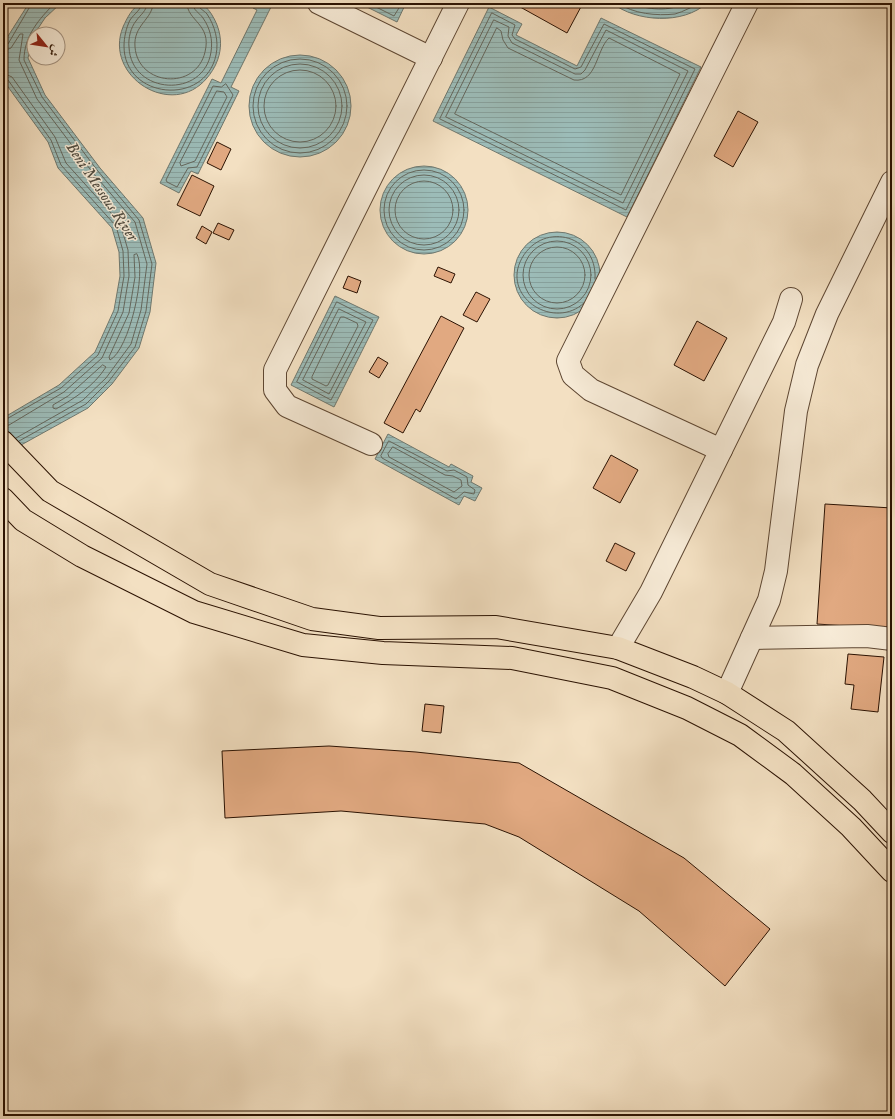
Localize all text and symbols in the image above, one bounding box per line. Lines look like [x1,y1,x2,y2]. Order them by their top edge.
north arrow [26,26,66,66]
text: ش [45,42,63,59]
water label: Beni Messous River [61,139,143,247]

